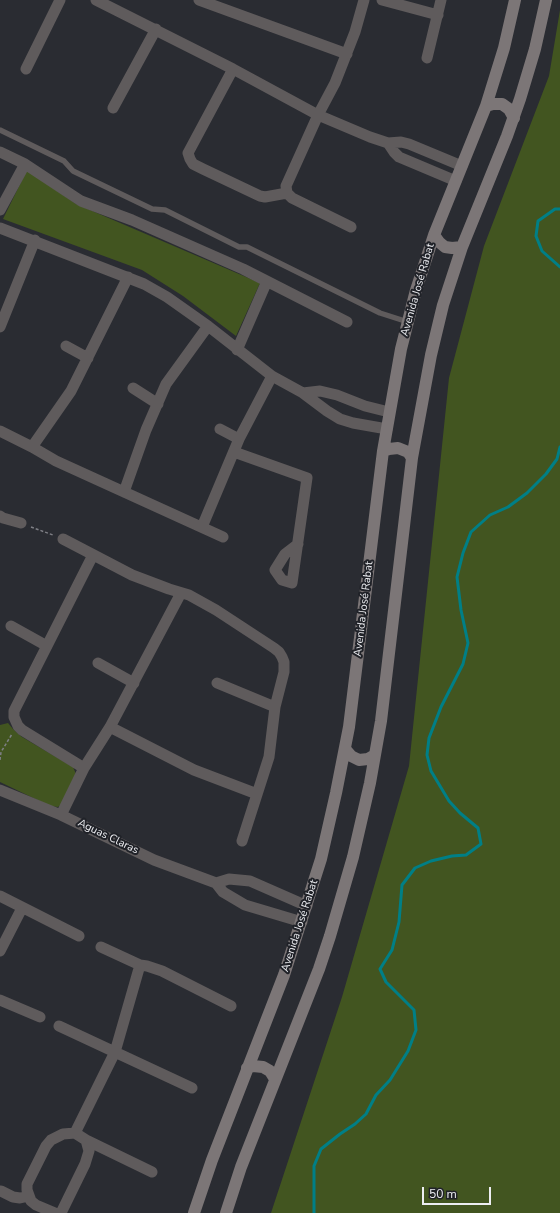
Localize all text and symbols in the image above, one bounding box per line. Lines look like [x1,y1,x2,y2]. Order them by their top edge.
street label: Avenida José Rabat [398,242,438,338]
street label: Avenida José Rabat [352,561,376,657]
street label: Aguas Claras [75,817,141,857]
street label: Avenida José Rabat [279,878,321,974]
scale bar [424,1179,493,1205]
text: 50 m [429,1186,457,1202]

